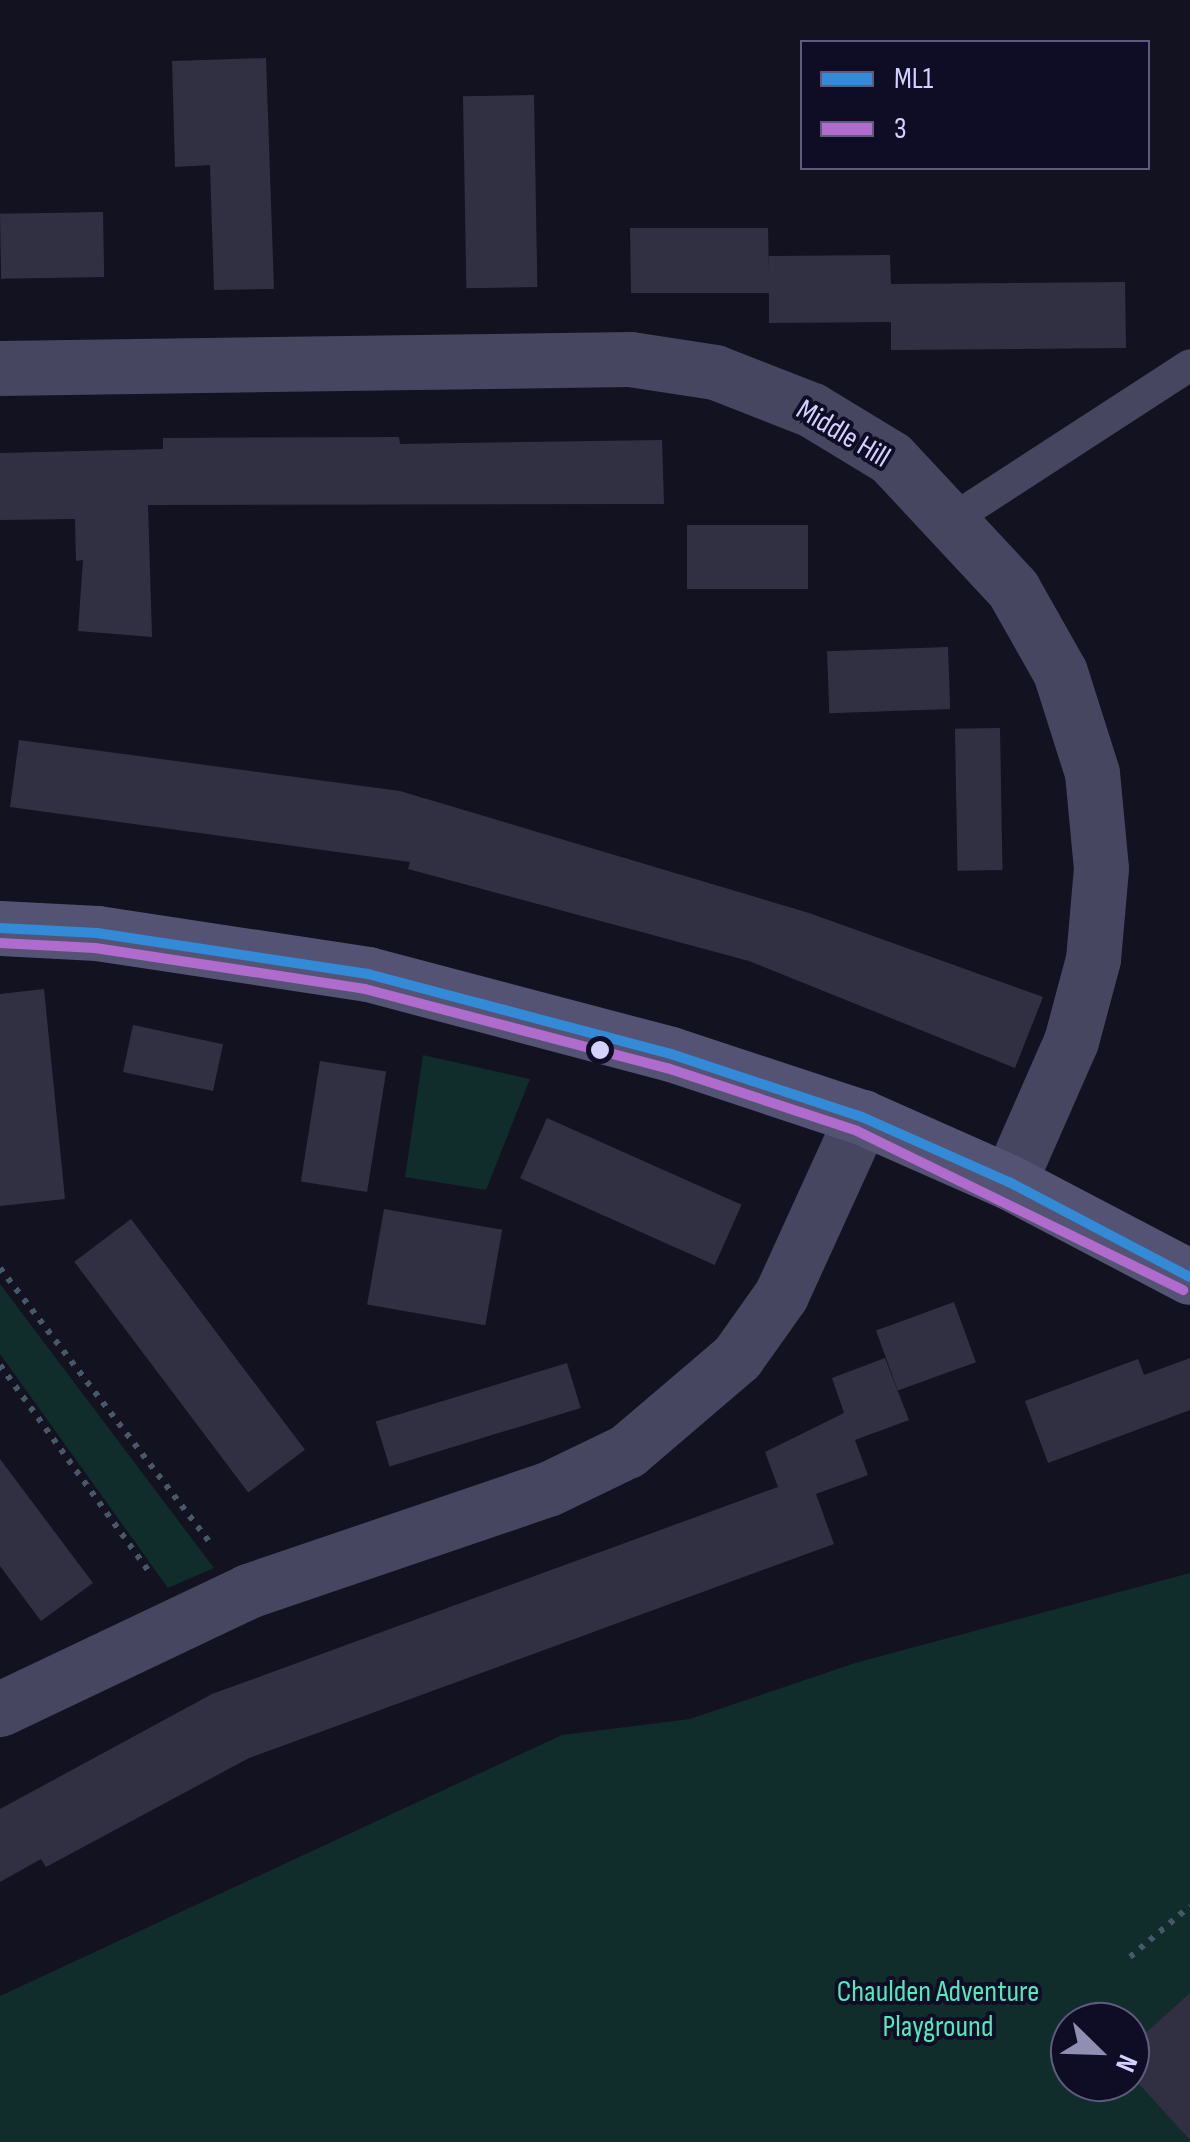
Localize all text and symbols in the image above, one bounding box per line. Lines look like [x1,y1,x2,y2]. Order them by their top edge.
legend [800,40,1150,170]
text: ML1 [894,61,933,97]
text: 3 [894,111,907,147]
street label: Middle Hill [790,392,896,476]
unlabelled marker [590,1040,610,1060]
park label: Chaulden Adventure Playground [837,1974,1039,2044]
north arrow [1050,2002,1150,2102]
text: N [1108,2050,1144,2076]

